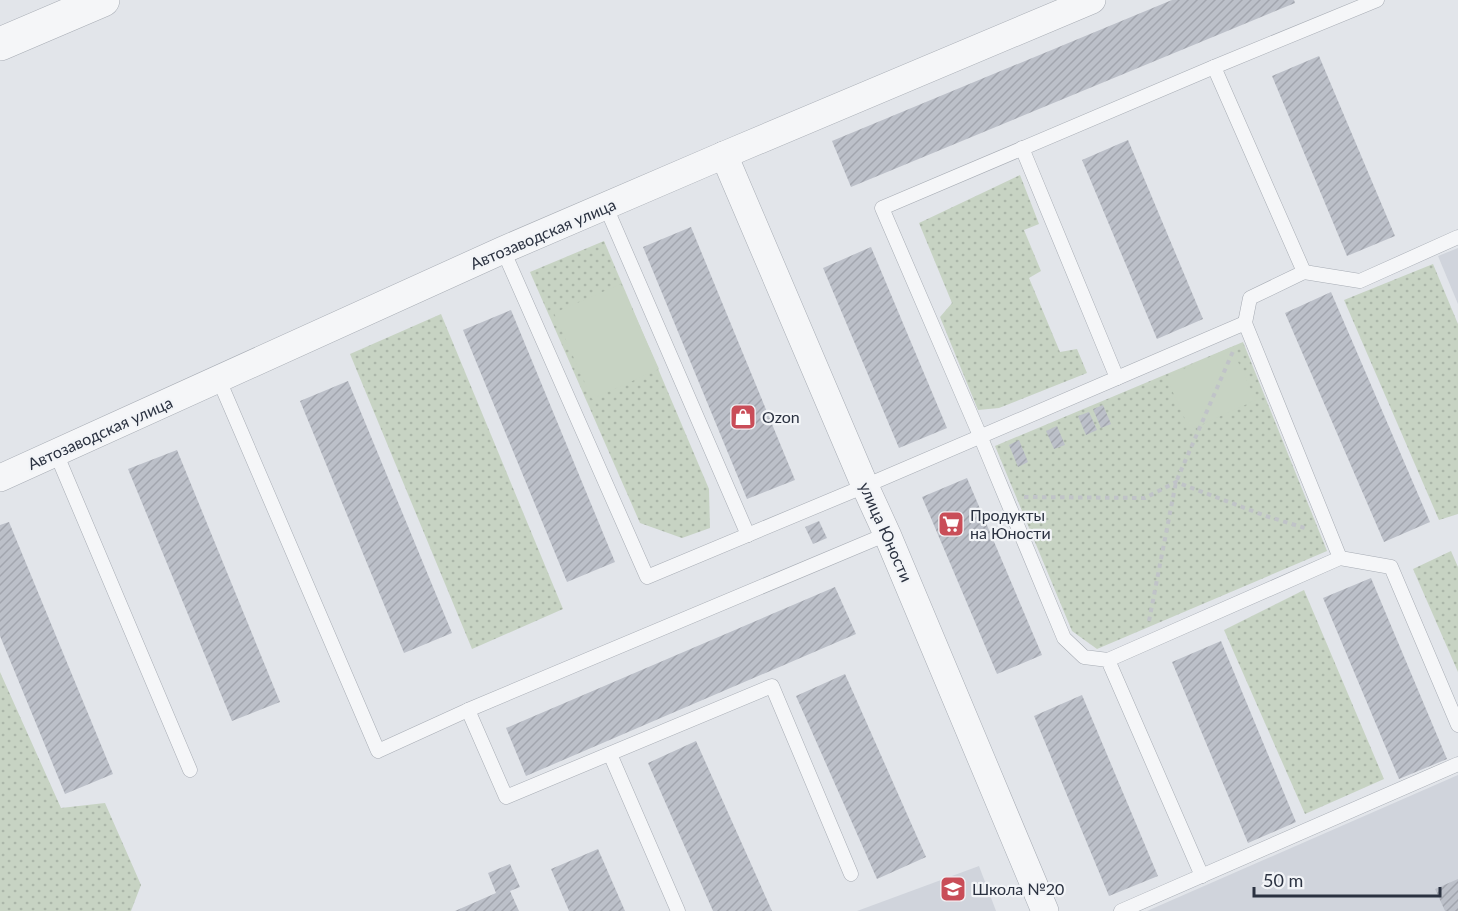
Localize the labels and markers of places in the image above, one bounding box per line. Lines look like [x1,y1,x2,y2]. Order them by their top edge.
shop icon: Ozon [728,402,758,432]
place label: Ozon [762,407,800,426]
place label: Продукты на Юности [970,505,1051,542]
supermarket icon: Продукты на Юности [936,509,966,539]
school or university icon: Школа №20 [938,874,968,904]
place label: Школа №20 [972,879,1064,898]

